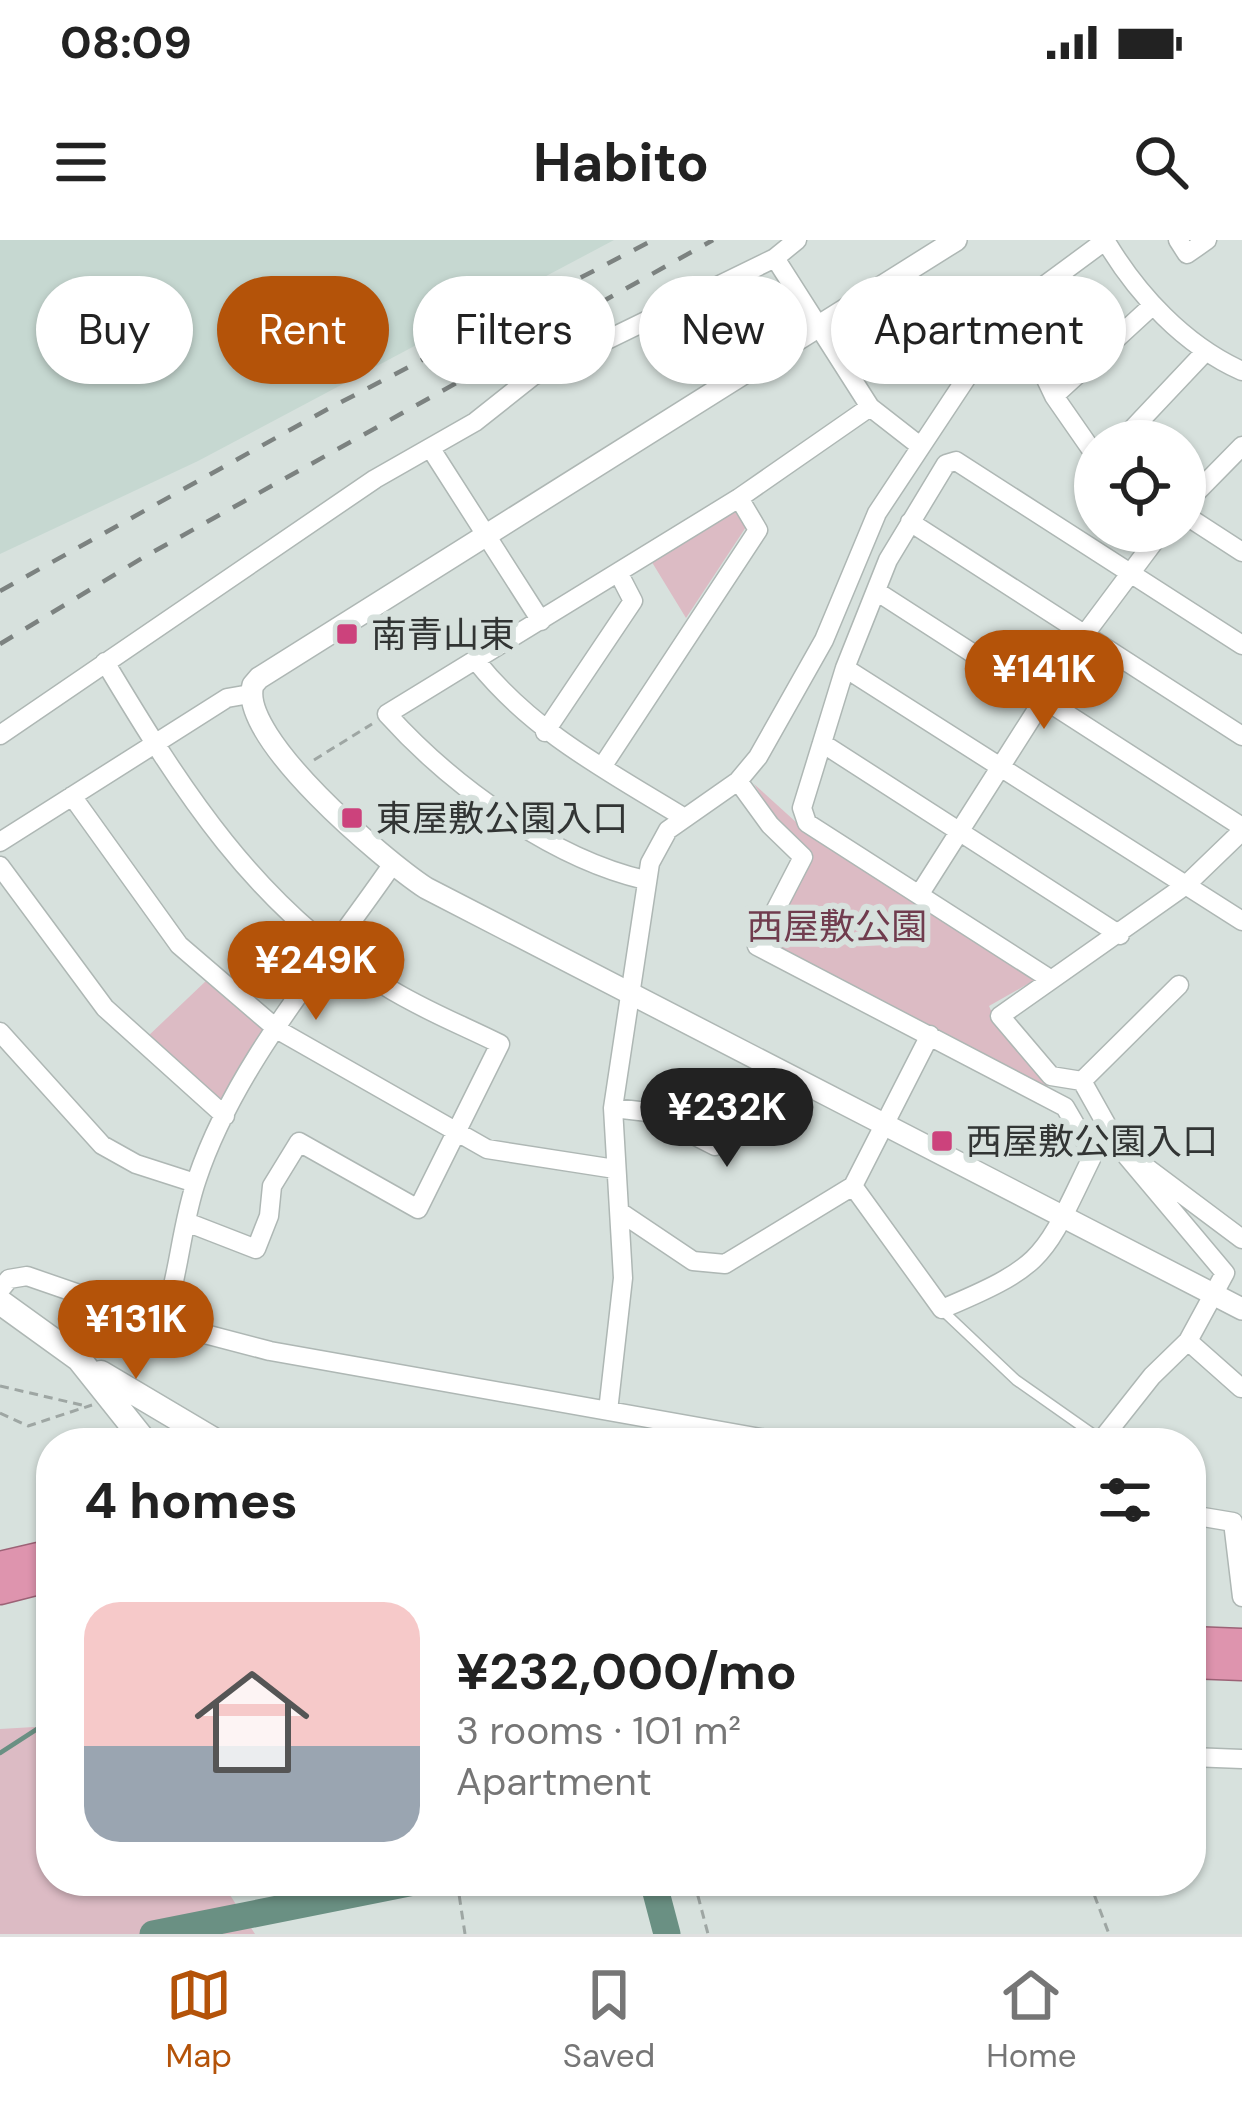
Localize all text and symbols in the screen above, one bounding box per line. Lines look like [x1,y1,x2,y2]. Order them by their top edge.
text: 08:09 [60,13,192,72]
text: Habito [533,127,709,198]
icon: menu [48,129,114,195]
icon: search [1128,129,1194,195]
chip: Buy [36,276,193,384]
chip: Rent [217,276,389,384]
chip: Filters [413,276,615,384]
chip: New [639,276,807,384]
chip: Apartment [831,276,1126,384]
map controls [1074,420,1206,552]
button: locate [1074,420,1206,552]
place label: 南青山東 [371,611,515,658]
marker: 南青山東 [334,621,360,647]
pin: ¥141K [960,630,1128,732]
text: ¥141K [992,643,1096,694]
place label: 東屋敷公園入口 [376,795,628,842]
marker: 東屋敷公園入口 [339,805,365,831]
park label: 西屋敷公園 [747,903,927,950]
pin: ¥249K [232,921,400,1023]
text: ¥249K [254,934,378,985]
pin: ¥232K [643,1068,811,1170]
text: ¥232K [667,1081,787,1132]
place label: 西屋敷公園入口 [966,1118,1218,1165]
marker: 西屋敷公園入口 [929,1128,955,1154]
pin: ¥131K [52,1280,220,1382]
text: ¥131K [85,1293,187,1344]
text: 4 homes [84,1467,298,1534]
icon: filters [1092,1467,1158,1533]
text: ¥232,000/mo [456,1638,797,1705]
icon: home [180,1650,324,1794]
text: 3 rooms · 101 m² [456,1705,741,1756]
text: Apartment [456,1756,652,1807]
tab: Map [165,1962,232,2077]
tab: Saved [563,1962,655,2077]
tab: Home [986,1962,1077,2077]

